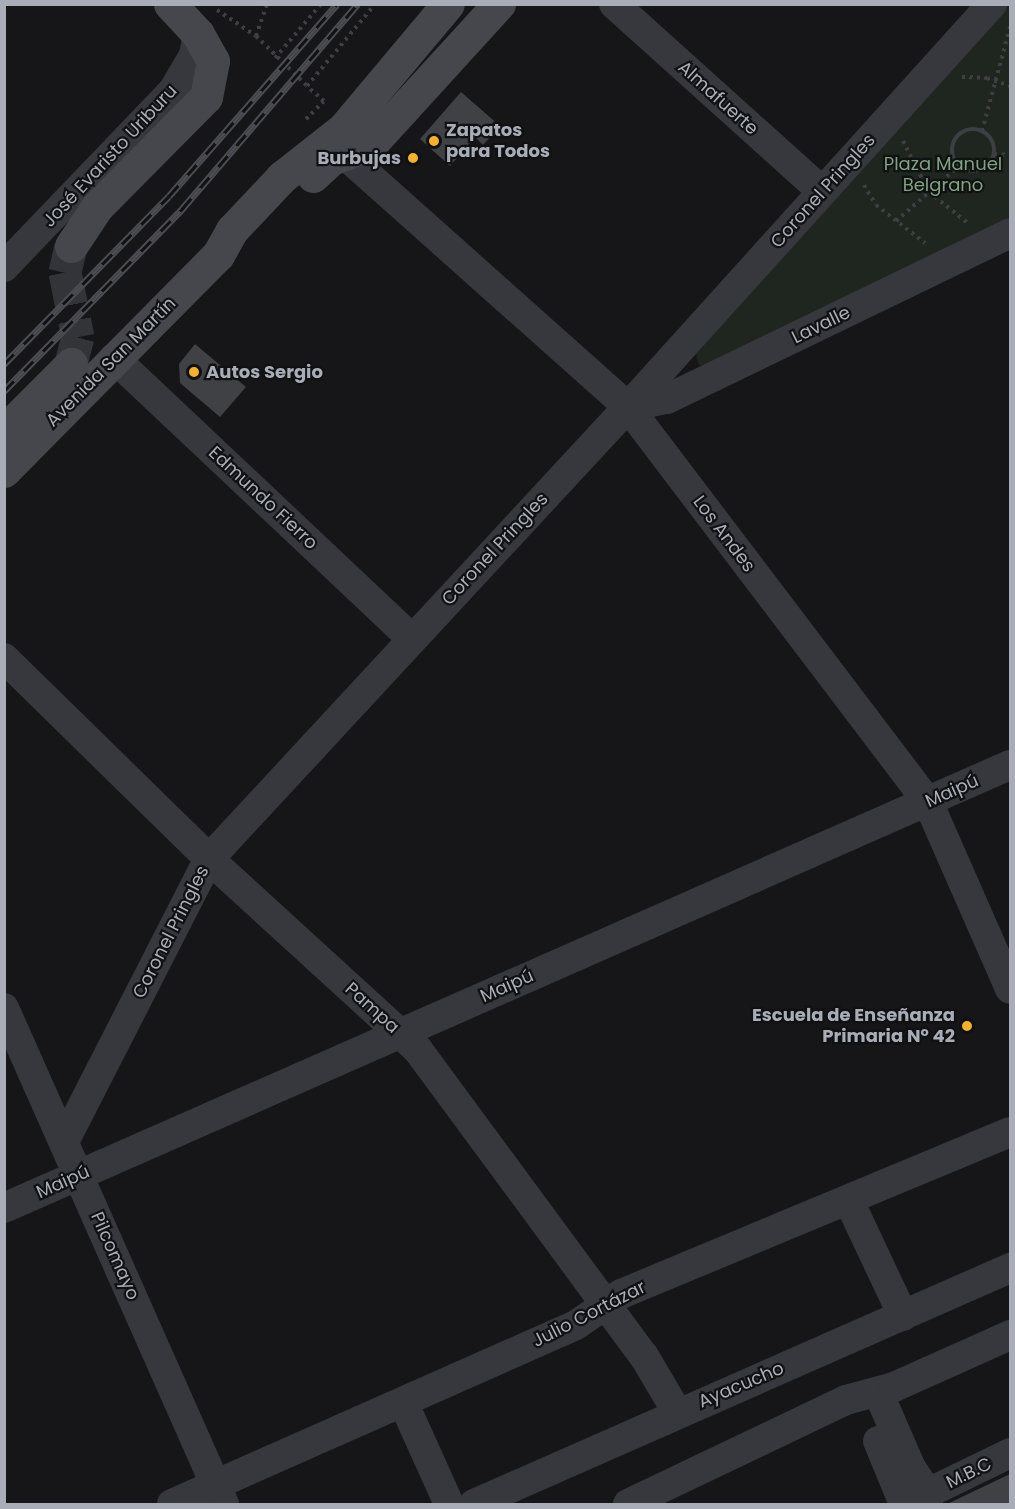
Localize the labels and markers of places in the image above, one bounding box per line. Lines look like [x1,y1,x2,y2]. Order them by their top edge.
place label: Zapatos para Todos [446,120,550,162]
marker: Zapatos para Todos [427,134,441,148]
place label: Burbujas [317,147,401,169]
marker: Burbujas [406,151,420,165]
place label: Autos Sergio [206,361,323,383]
marker: Autos Sergio [187,365,201,379]
place label: Escuela de Enseñanza Primaria Nº 42 [752,1005,955,1048]
marker: Escuela de Enseñanza Primaria Nº 42 [960,1019,974,1033]

